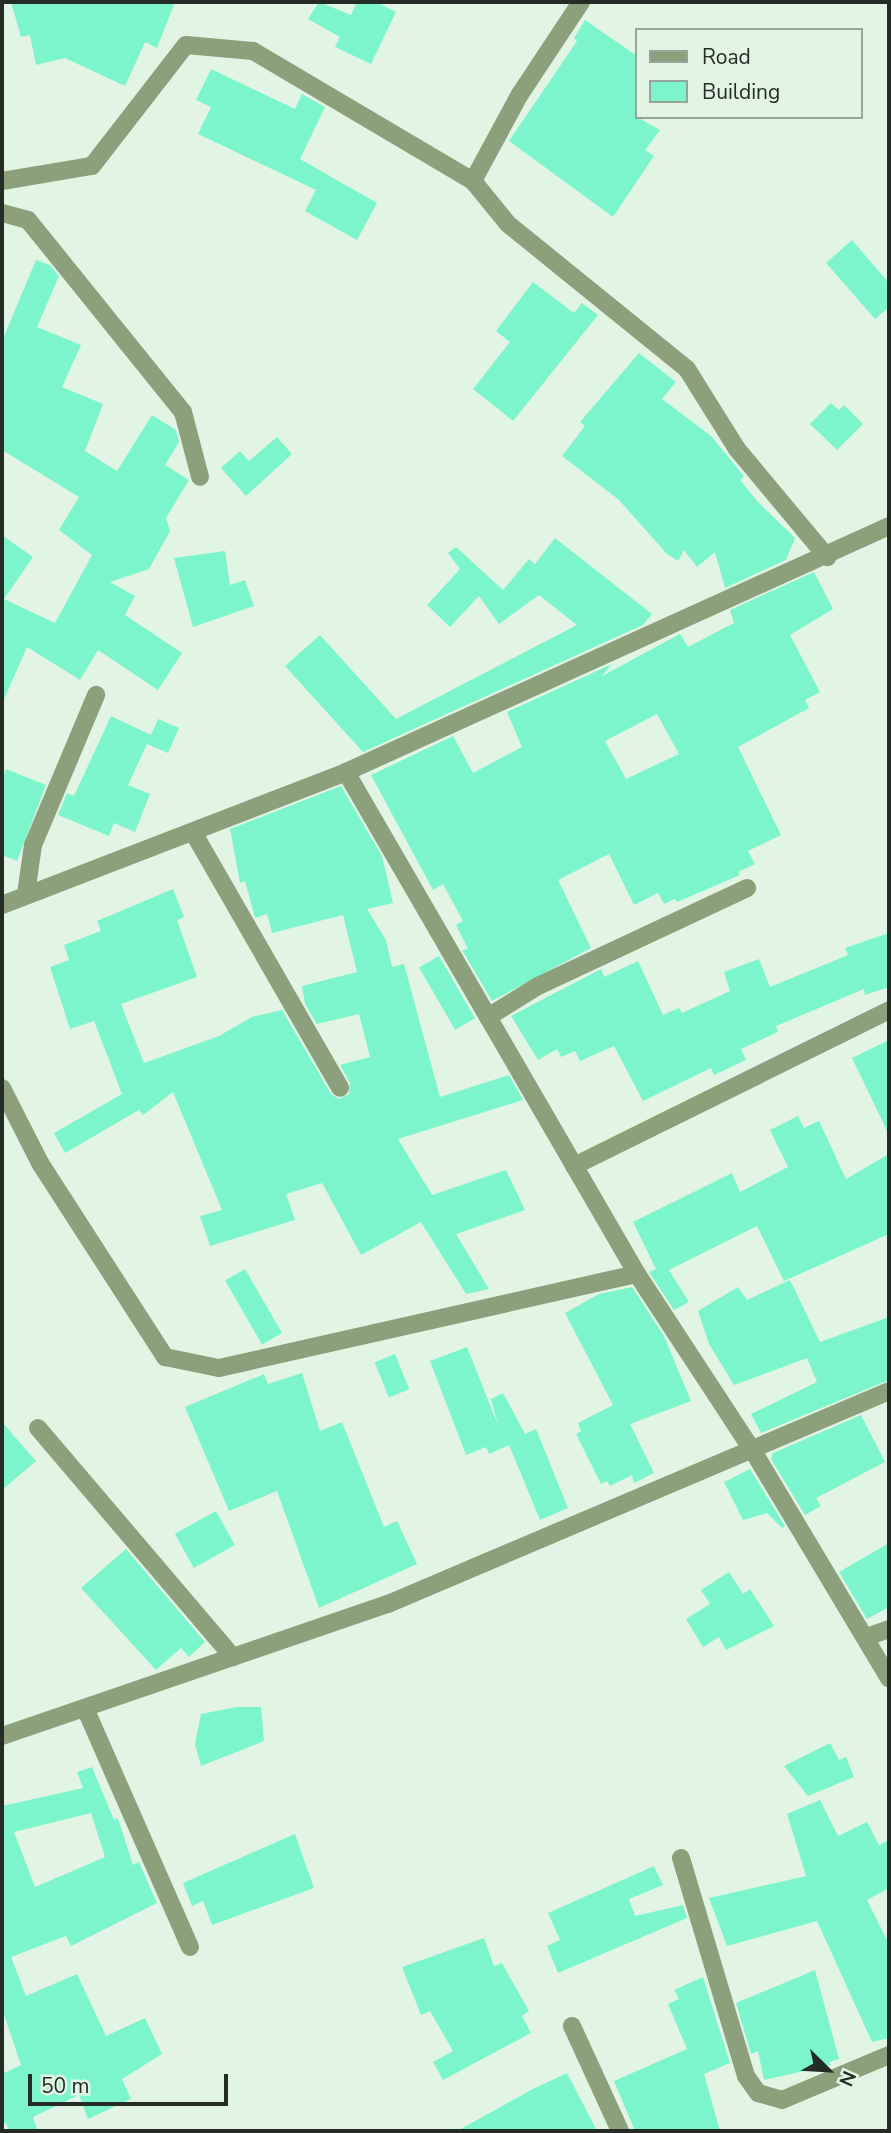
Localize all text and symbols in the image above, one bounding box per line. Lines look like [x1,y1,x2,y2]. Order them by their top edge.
legend [636,28,863,119]
text: Road [702,43,751,71]
text: Building [702,78,780,106]
north arrow [793,2035,863,2105]
scale bar [32,2060,231,2104]
text: N [832,2067,862,2090]
text: 50 m [41,2072,90,2100]

